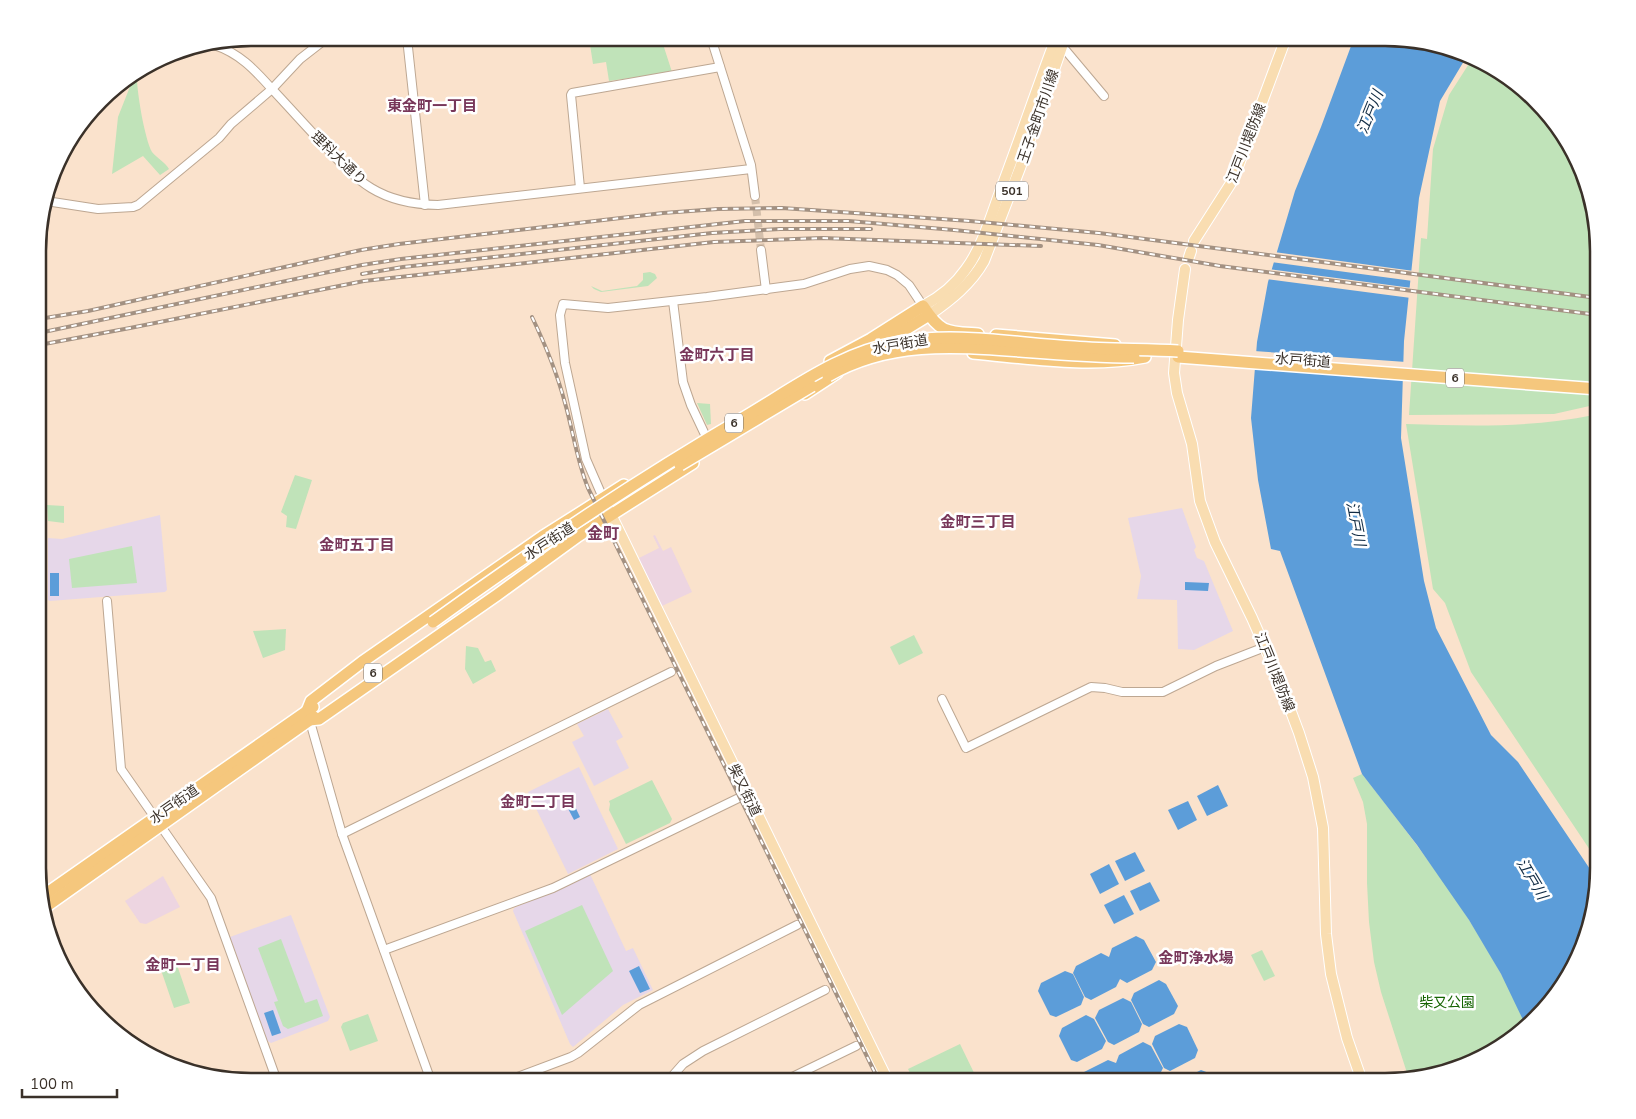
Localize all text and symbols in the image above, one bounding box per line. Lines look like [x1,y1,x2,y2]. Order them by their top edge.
street label: 王子金町市川線 [1014,67,1063,166]
water label: 江戸川 [1352,86,1388,137]
district label: 東金町一丁目 [387,96,477,116]
street label: 江戸川堤防線 [1223,101,1270,186]
street label: 理科大通り [307,127,370,190]
road number: 501 [996,182,1028,200]
street label: 水戸街道 [871,330,929,359]
district label: 金町六丁目 [679,345,755,365]
street label: 水戸街道 [1274,349,1332,372]
road number: 6 [1446,368,1464,388]
road number: 6 [725,413,743,432]
water label: 江戸川 [1342,500,1370,550]
district label: 金町三丁目 [940,512,1016,532]
street label: 水戸街道 [521,518,578,565]
district label: 金町 [587,523,619,545]
district label: 金町五丁目 [319,535,395,555]
street label: 江戸川堤防線 [1250,630,1299,715]
road number: 6 [364,664,382,682]
street label: 柴又街道 [724,761,765,820]
street label: 水戸街道 [146,781,203,828]
district label: 金町二丁目 [500,792,576,812]
water label: 江戸川 [1512,855,1553,905]
district label: 金町浄水場 [1158,948,1234,968]
district label: 金町一丁目 [145,955,221,975]
park label: 柴又公園 [1419,993,1475,1012]
scale bar [22,1066,118,1098]
text: 100 m [30,1074,74,1094]

